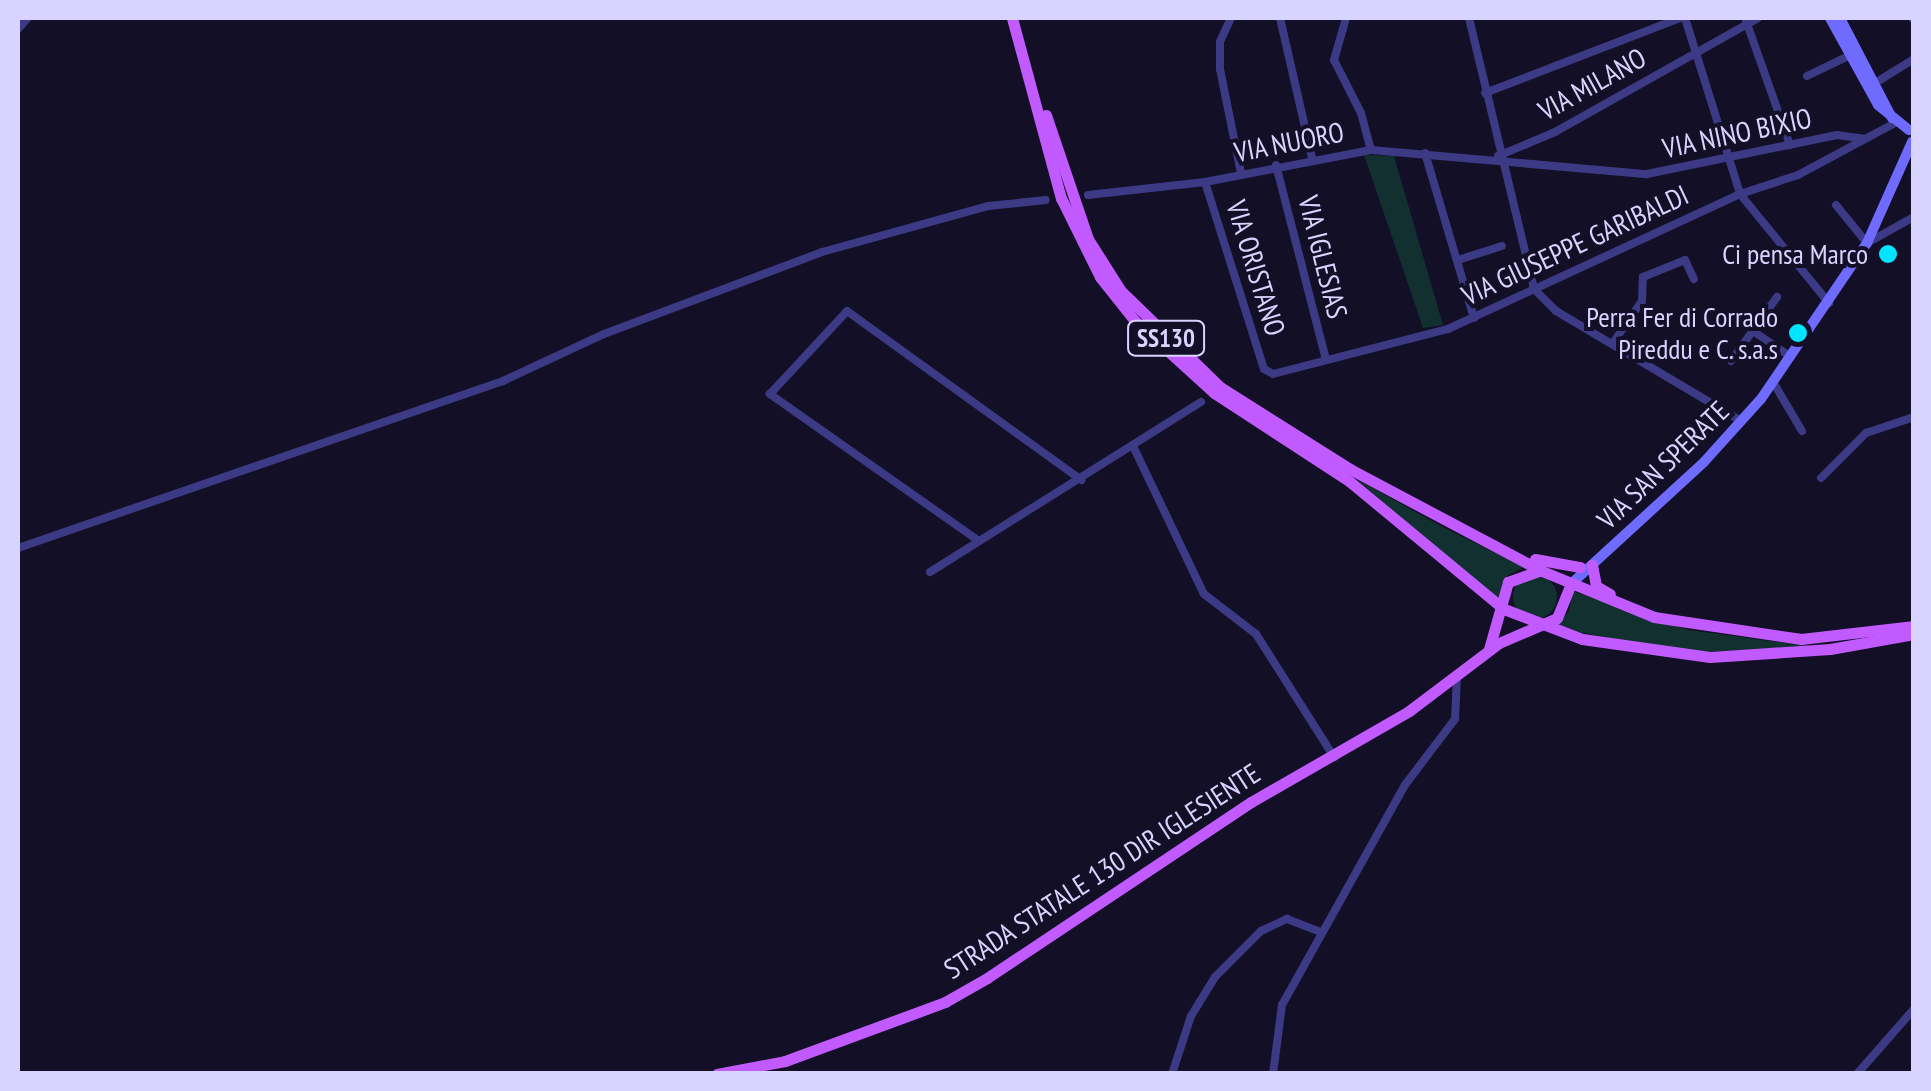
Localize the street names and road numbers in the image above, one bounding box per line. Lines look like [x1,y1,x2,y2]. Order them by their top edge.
street label: VIA MILANO [1532,41,1652,127]
street label: VIA NINO BIXIO [1659,101,1815,165]
street label: VIA NUORO [1231,115,1347,169]
street label: VIA GIUSEPPE GARIBALDI [1456,178,1694,312]
street label: VIA IGLESIAS [1291,192,1355,322]
street label: VIA ORISTANO [1219,196,1293,340]
road number: SS130 [1126,318,1206,358]
street label: VIA SAN SPERATE [1590,394,1736,536]
street label: STRADA STATALE 130 DIR IGLESIENTE [937,756,1267,986]

